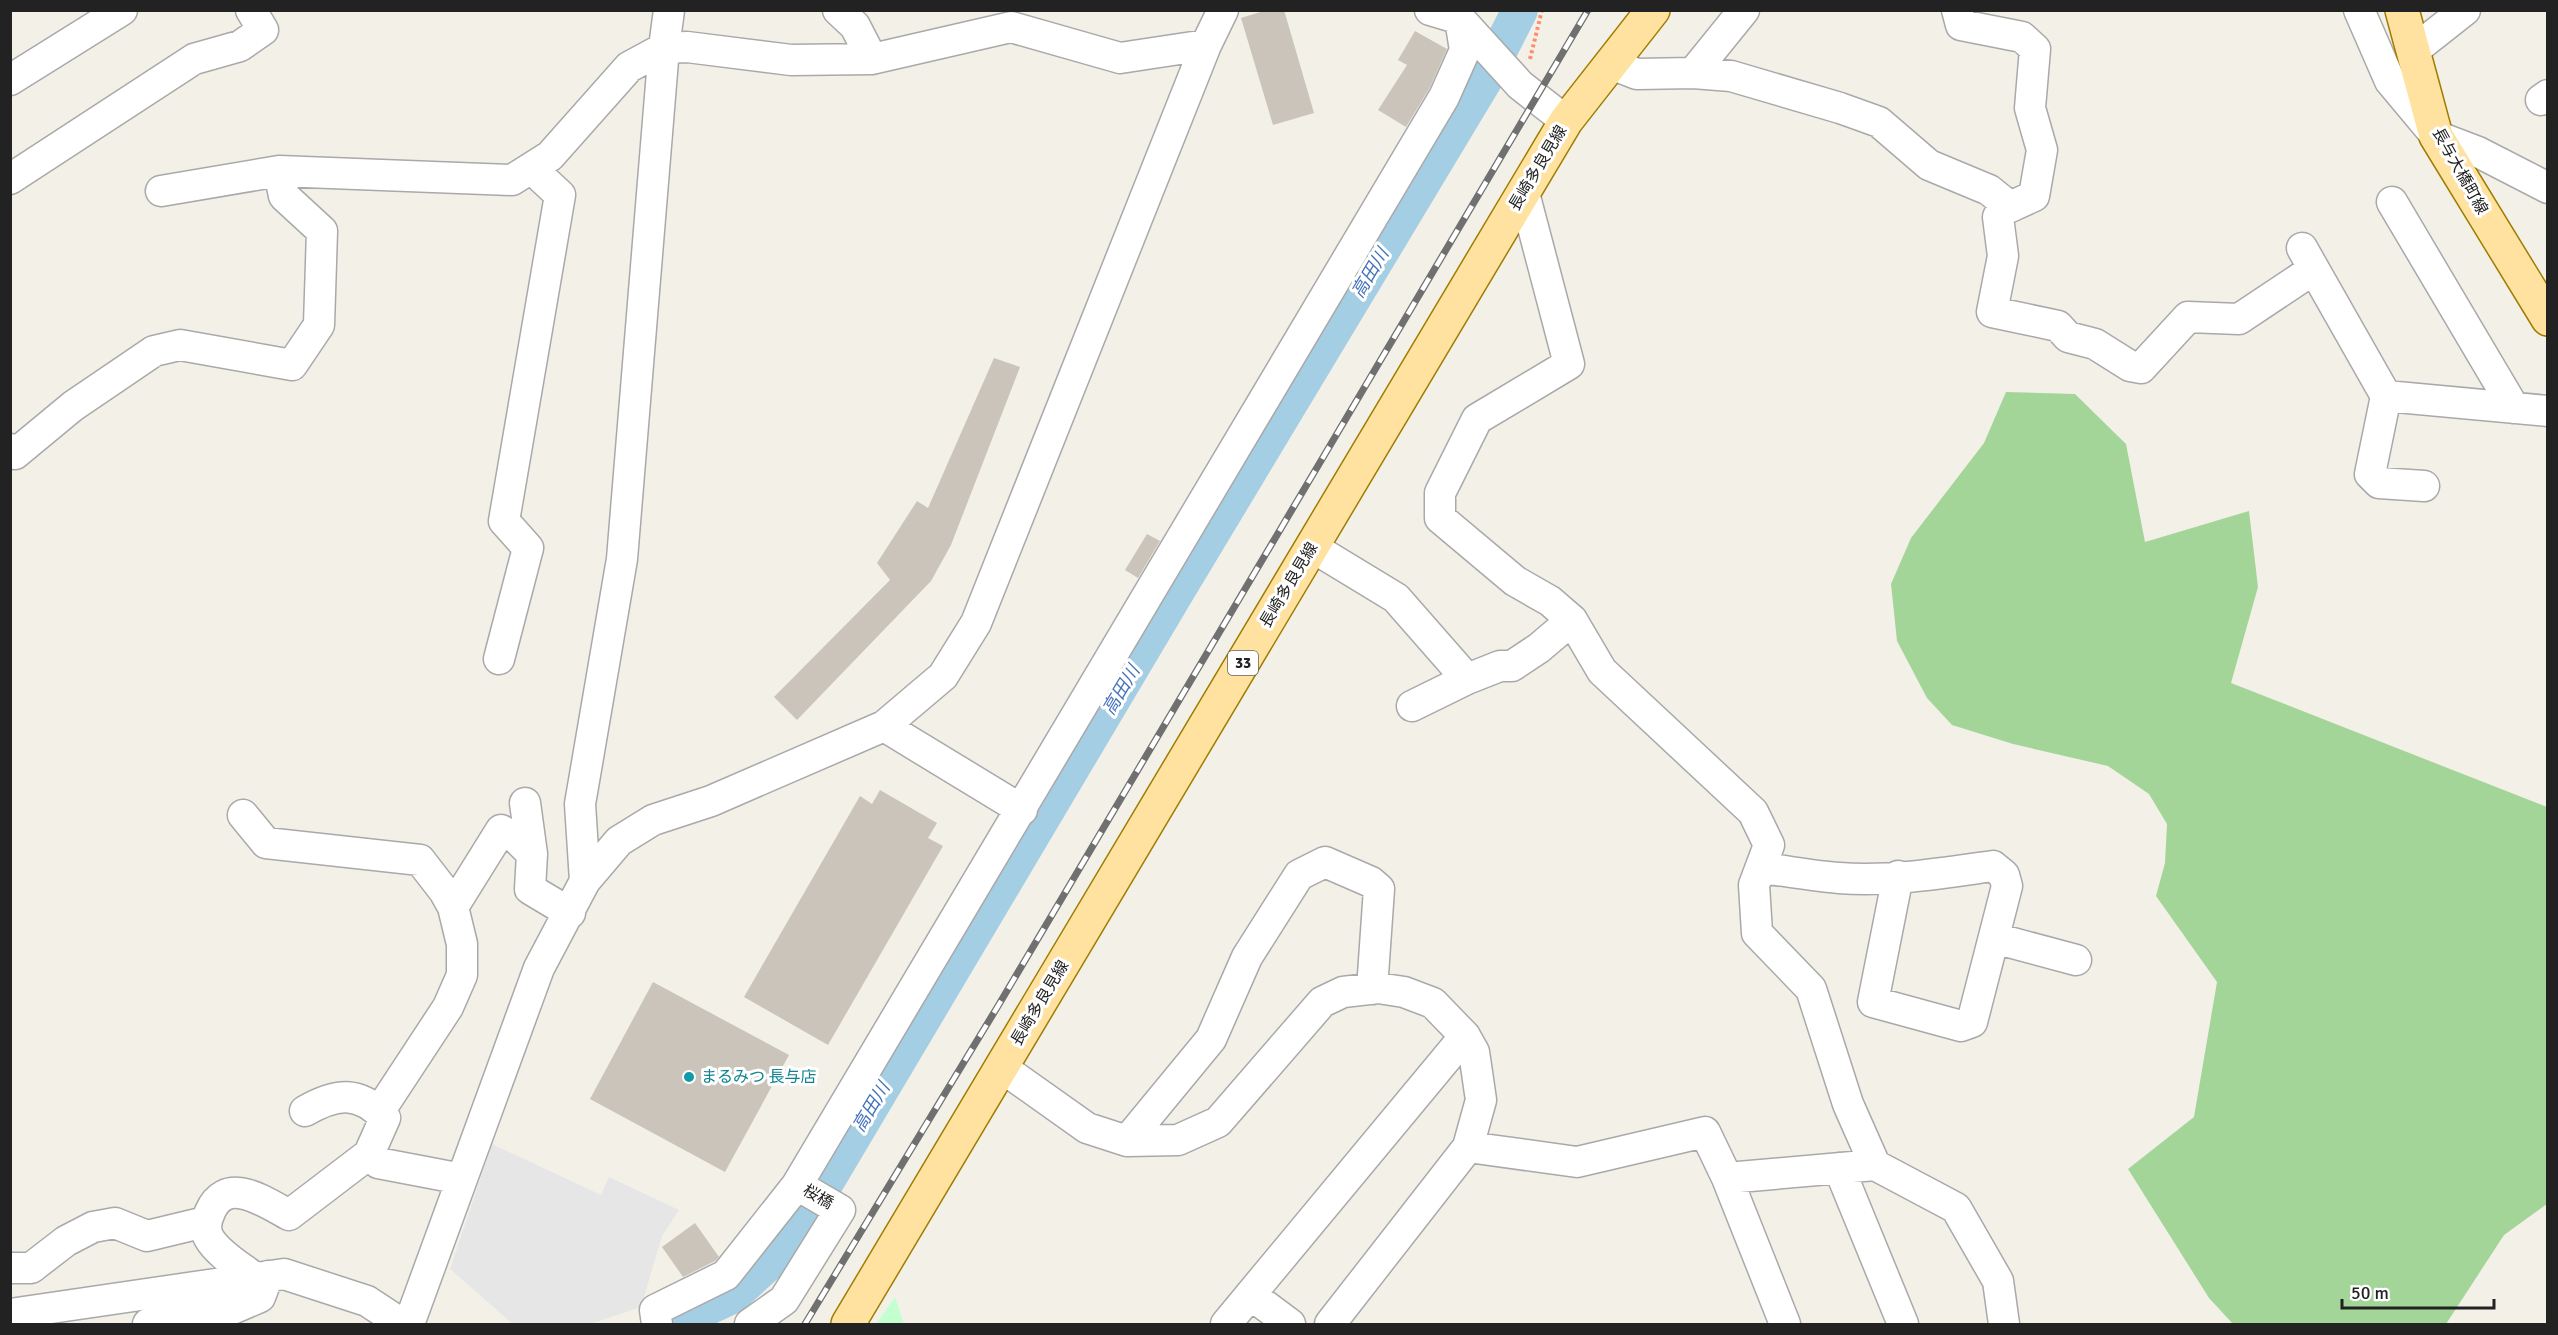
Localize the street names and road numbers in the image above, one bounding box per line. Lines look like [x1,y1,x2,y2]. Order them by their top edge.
street label: 長崎多良見線 [1505,122,1571,214]
street label: 長与大橋町線 [2428,124,2492,218]
street label: 長崎多良見線 [1256,539,1322,631]
road number: 33 [1228,651,1258,675]
street label: 長崎多良見線 [1007,957,1073,1049]
street label: 桜橋 [799,1180,837,1214]

